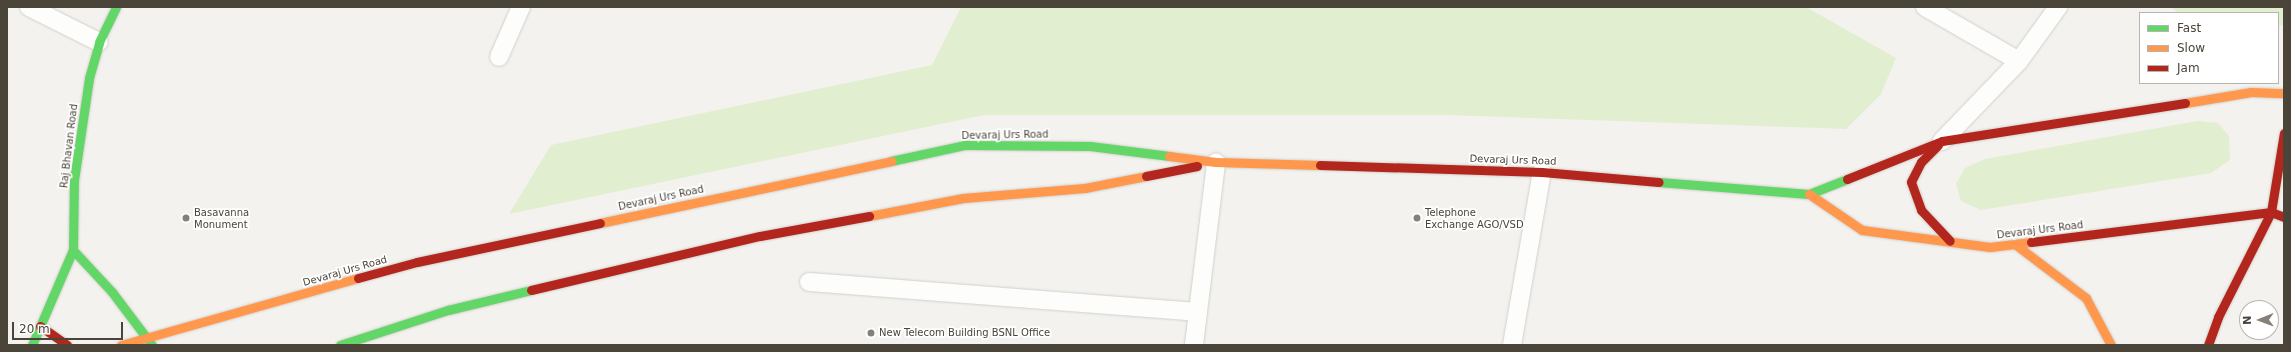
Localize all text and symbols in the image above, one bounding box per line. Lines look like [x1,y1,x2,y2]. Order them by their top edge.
legend [2139,12,2279,84]
text: Fast [2177,21,2201,35]
text: Slow [2177,41,2205,55]
text: Jam [2177,61,2200,75]
street label: Raj Bhavan Road [58,103,80,189]
street label: Devaraj Urs Road [961,128,1049,142]
street label: Devaraj Urs Road [1469,152,1557,168]
street label: Devaraj Urs Road [617,183,705,213]
place label: Basavanna Monument [194,206,249,230]
place label: Telephone Exchange AGO/VSD [1425,206,1524,230]
marker: Basavanna Monument [181,213,191,223]
marker: Telephone Exchange AGO/VSD [1412,213,1422,223]
street label: Devaraj Urs Road [1996,219,2084,241]
street label: Devaraj Urs Road [302,253,388,289]
north arrow [2239,300,2279,340]
scale bar [14,314,125,340]
text: N [2241,315,2254,325]
text: 20 m [19,322,50,336]
place label: New Telecom Building BSNL Office [879,327,1050,339]
marker: New Telecom Building BSNL Office [866,328,876,338]

